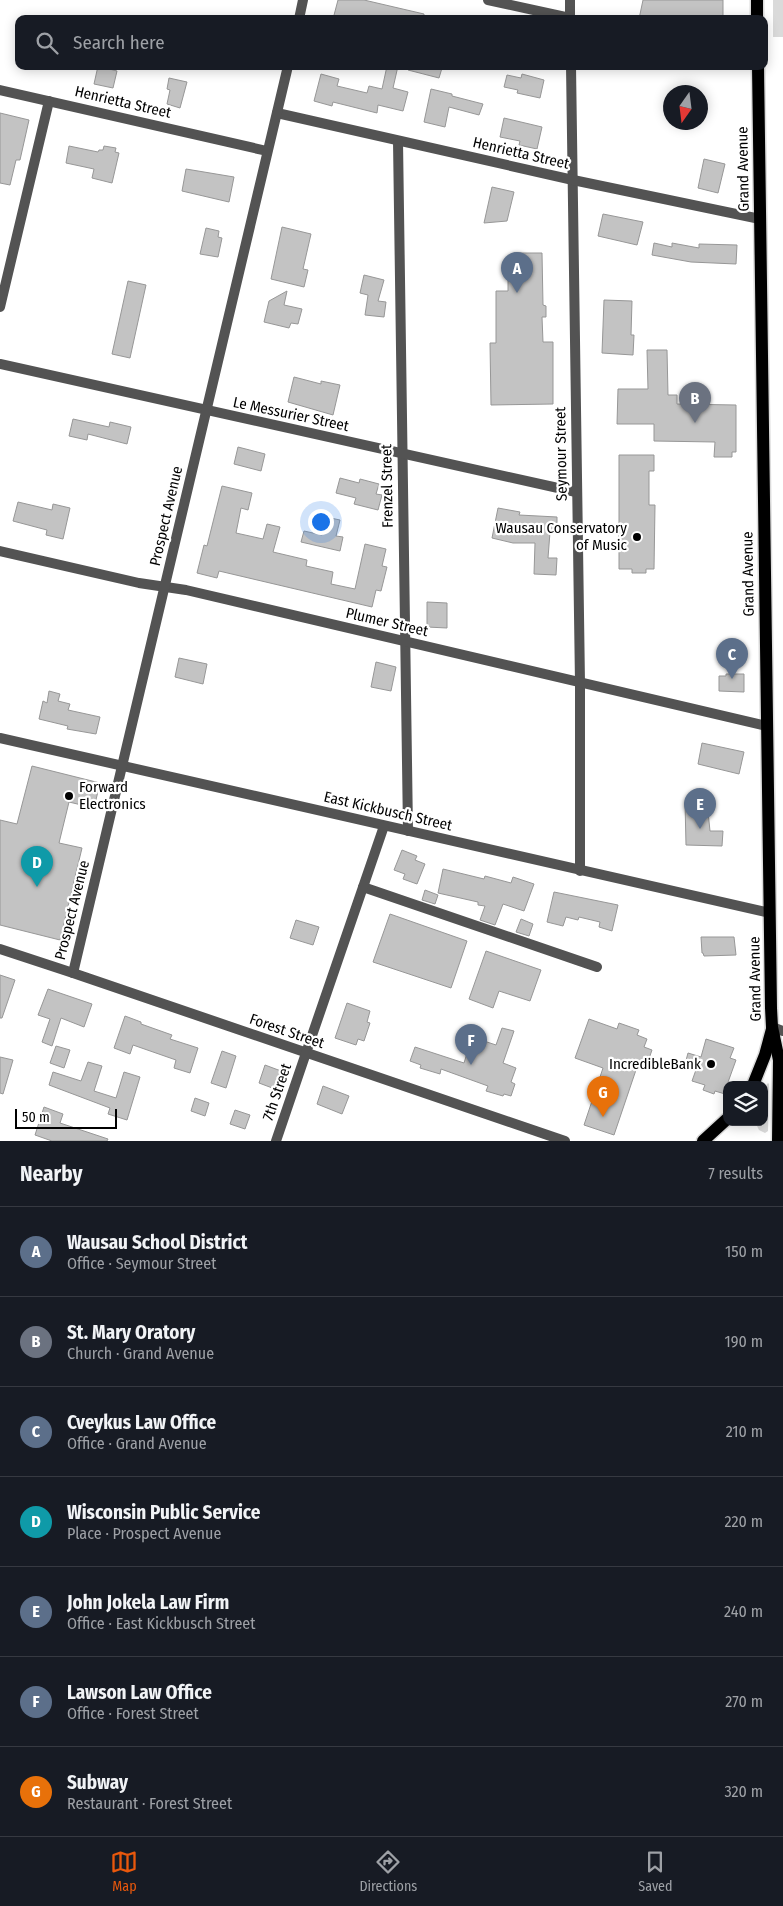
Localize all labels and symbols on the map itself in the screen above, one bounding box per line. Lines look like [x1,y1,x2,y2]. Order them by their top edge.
street label: Henrietta Street [73,82,173,122]
north arrow [663,85,708,130]
street label: Grand Avenue [733,126,753,212]
street label: Henrietta Street [471,133,571,173]
pin: A [501,252,533,293]
pin: B [679,382,711,423]
street label: Le Messurier Street [231,393,351,435]
street label: Seymour Street [551,407,571,501]
street label: Frenzel Street [377,444,397,528]
street label: Prospect Avenue [146,464,186,568]
your location [308,509,334,535]
place label: Wausau Conservatory of Music [496,519,628,554]
marker: Wausau Conservatory of Music [631,531,643,543]
street label: Grand Avenue [738,531,758,617]
street label: Plumer Street [344,604,430,640]
pin: C [716,638,748,679]
place label: Forward Electronics [79,778,146,813]
street label: East Kickbusch Street [322,787,454,835]
pin: E [684,788,716,829]
marker: Forward Electronics [63,790,75,802]
pin: D [21,846,53,887]
street label: Prospect Avenue [51,858,93,962]
street label: Grand Avenue [745,936,765,1022]
street label: Forest Street [247,1010,327,1052]
pin: F [455,1024,487,1065]
place label: IncredibleBank [609,1055,701,1073]
marker: IncredibleBank [705,1058,717,1070]
street label: 7th Street [259,1061,295,1123]
pin: G [587,1076,619,1117]
scale bar [15,1106,118,1129]

